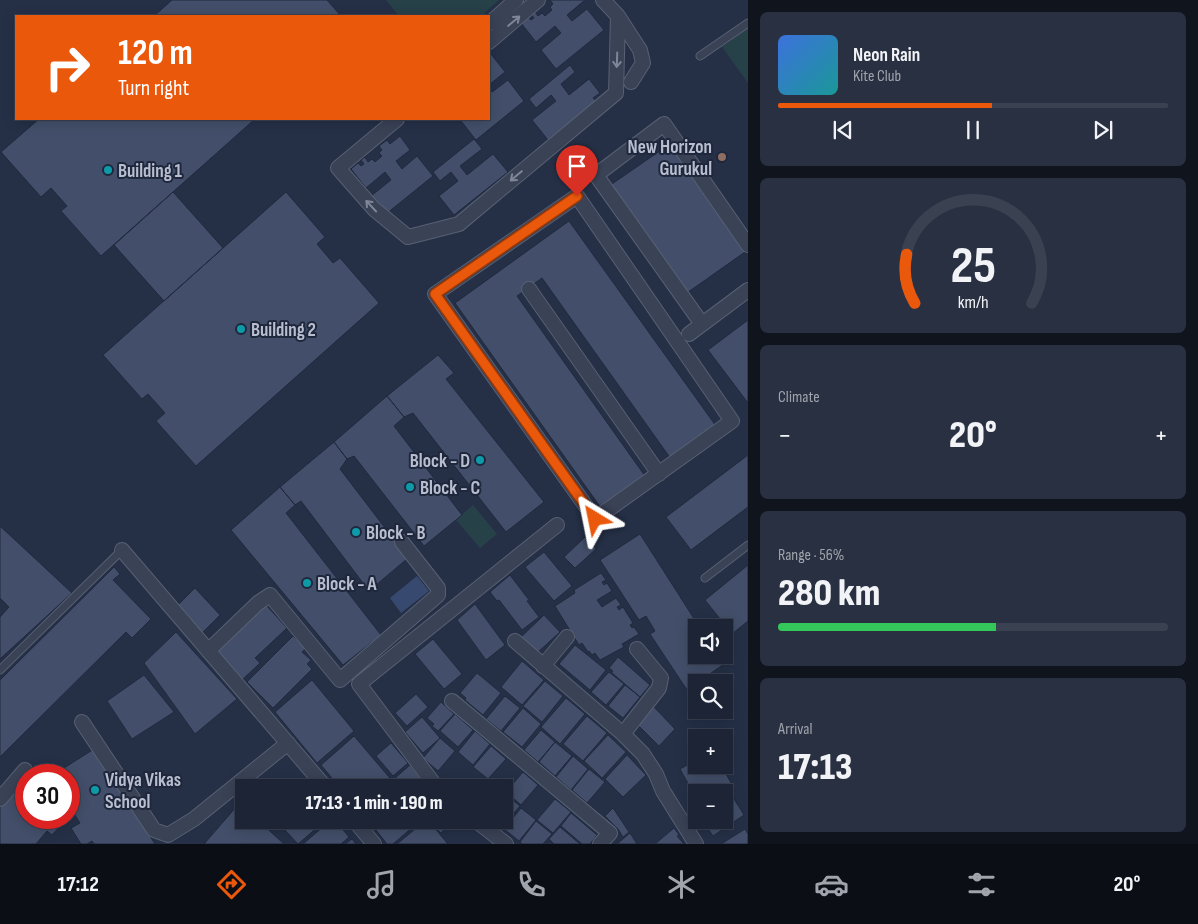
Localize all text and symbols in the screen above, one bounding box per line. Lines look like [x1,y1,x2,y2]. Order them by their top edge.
one-way arrow [507,15,520,26]
text: 120 m [118,32,193,75]
icon: right [35,35,100,100]
text: Neon Rain [853,44,920,67]
one-way arrow [612,52,622,68]
text: Kite Club [853,67,901,86]
text: Turn right [118,75,189,102]
icon: previous [829,116,857,144]
icon: pause [959,116,987,144]
icon: next [1089,116,1117,144]
place label: New Horizon Gurukul [627,136,712,181]
pin [556,145,598,196]
marker: New Horizon Gurukul [716,151,728,163]
icon: arrive [563,152,591,180]
place label: Building 1 [118,160,183,183]
marker: Building 1 [102,164,114,176]
one-way arrow [510,170,523,181]
one-way arrow [365,199,377,212]
text: 25 [950,235,996,298]
text: km/h [958,292,988,313]
place label: Building 2 [251,319,316,342]
marker: Building 2 [235,323,247,335]
text: Climate [778,388,820,407]
text: 20° [949,413,997,458]
text: − [778,419,792,452]
text: + [1154,419,1168,452]
place label: Block - D [410,450,470,473]
marker: Block - D [474,454,486,466]
place label: Block - C [420,477,480,500]
marker: Block - C [404,481,416,493]
position arrow [568,492,620,544]
place label: Block - B [366,522,425,545]
marker: Block - B [350,526,362,538]
text: Range · 56% [778,546,844,565]
text: 280 km [778,571,880,616]
place label: Block - A [317,573,377,596]
marker: Block - A [301,577,313,589]
map controls [688,619,733,829]
button: sound [688,619,733,664]
button: search [688,674,733,719]
text: Arrival [778,720,812,739]
button: + [688,729,733,774]
text: 17:13 [778,745,853,790]
speed limit sign: 30 [15,764,80,829]
place label: Vidya Vikas School [105,769,181,814]
marker: Vidya Vikas School [89,784,101,796]
button: − [688,784,733,829]
text: 17:13 · 1 min · 190 m [306,792,442,815]
icon: directions [214,867,249,902]
icon: music [364,867,399,902]
icon: phone [514,867,549,902]
icon: climate [664,867,699,902]
icon: car [814,867,849,902]
icon: filters [964,867,999,902]
text: 17:12 [57,871,99,898]
text: 20° [1113,871,1140,898]

